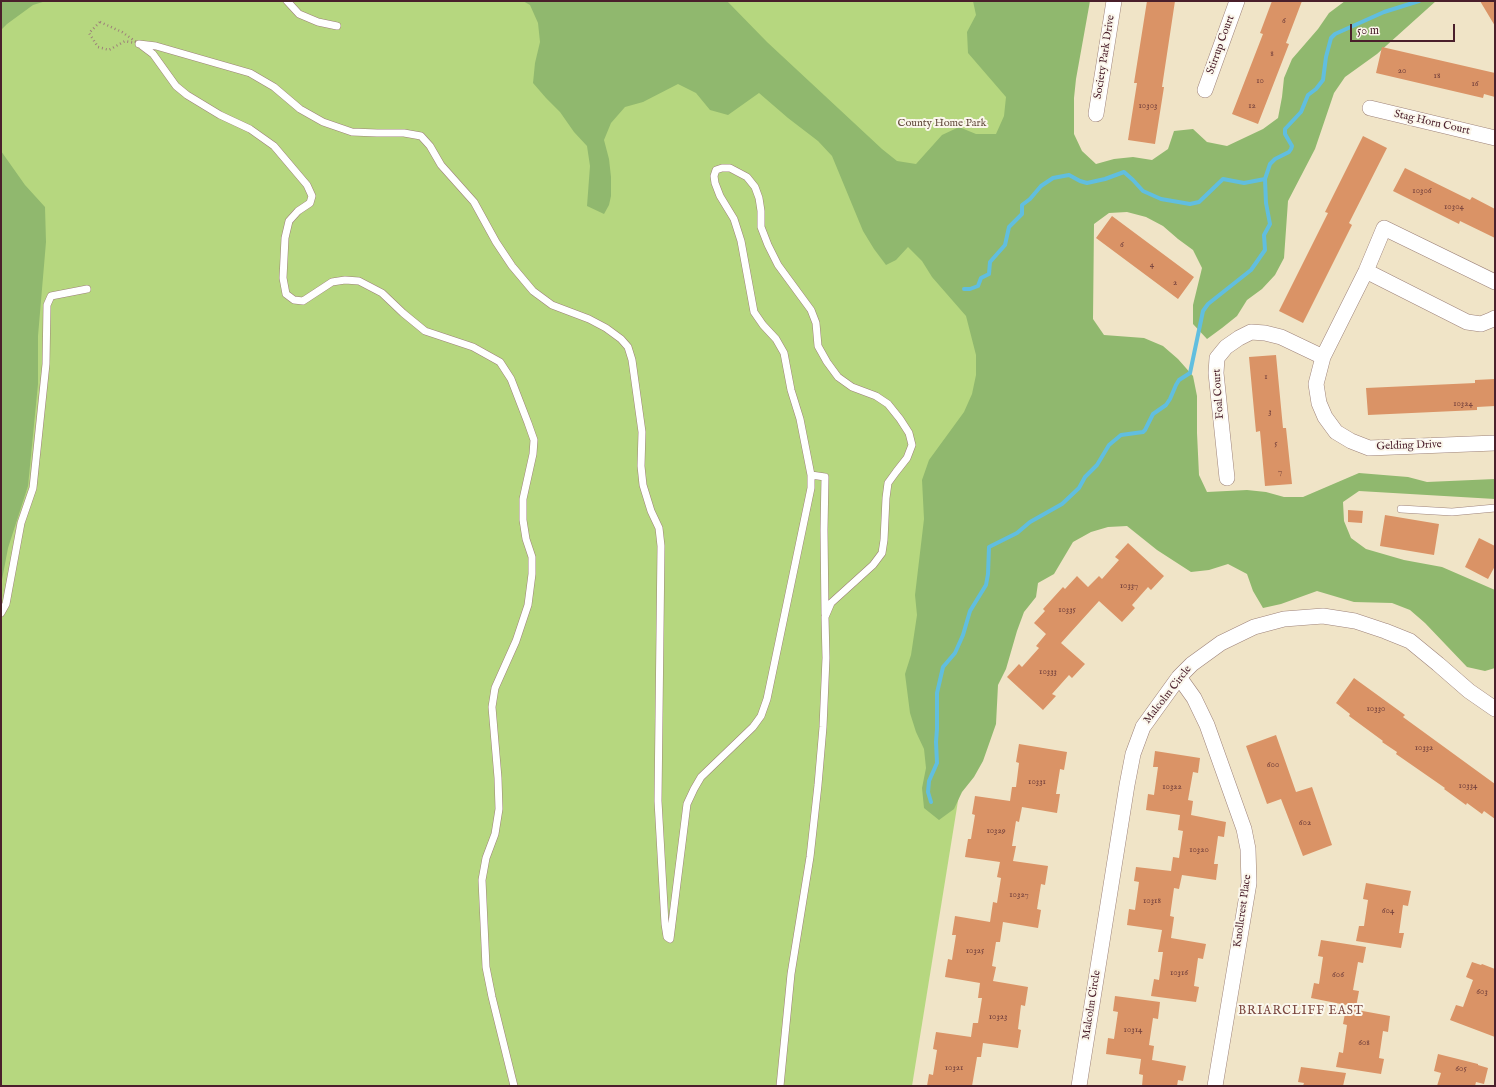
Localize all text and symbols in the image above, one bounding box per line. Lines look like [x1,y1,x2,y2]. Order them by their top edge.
street label: Society Park Drive [1092,14,1118,100]
street label: Stirrup Court [1204,14,1238,76]
house number: 6 [1282,16,1286,26]
scale bar [1352,16,1457,42]
text: 50 m [1357,23,1379,38]
house number: 8 [1270,49,1274,59]
house number: 20 [1398,66,1406,76]
house number: 18 [1434,71,1440,81]
house number: 10 [1256,76,1264,86]
house number: 16 [1471,79,1479,89]
house number: 10303 [1139,101,1157,111]
house number: 12 [1248,101,1256,111]
street label: Stag Horn Court [1393,108,1471,138]
park label: County Home Park [898,117,986,131]
house number: 10306 [1412,186,1432,196]
house number: 10304 [1444,202,1464,212]
house number: 6 [1120,240,1124,250]
house number: 4 [1150,260,1154,270]
house number: 2 [1173,278,1177,288]
street label: Foal Court [1211,368,1227,420]
house number: 1 [1264,372,1268,382]
house number: 10324 [1453,399,1473,409]
house number: 3 [1268,407,1272,417]
street label: Gelding Drive [1376,438,1442,454]
house number: 5 [1274,439,1278,449]
house number: 7 [1278,467,1282,477]
house number: 10337 [1120,581,1138,591]
house number: 10335 [1058,605,1076,615]
street label: Malcolm Circle [1141,663,1195,727]
house number: 10333 [1039,667,1057,677]
house number: 10330 [1367,704,1385,714]
house number: 10332 [1415,743,1433,753]
house number: 600 [1267,760,1279,770]
house number: 10331 [1028,777,1046,787]
house number: 10334 [1459,781,1477,791]
house number: 10322 [1162,782,1182,792]
house number: 602 [1299,818,1311,828]
house number: 10329 [986,826,1006,836]
house number: 10320 [1189,845,1209,855]
street label: Knollcrest Place [1231,874,1255,948]
house number: 10327 [1009,890,1029,900]
house number: 10318 [1143,896,1161,906]
house number: 604 [1382,906,1394,916]
house number: 10325 [966,946,984,956]
house number: 10316 [1170,968,1188,978]
street label: Malcolm Circle [1080,969,1104,1041]
house number: 606 [1332,970,1344,980]
house number: 603 [1476,987,1488,997]
district label: BRIARCLIFF EAST [1238,1005,1364,1019]
house number: 10323 [989,1012,1007,1022]
house number: 10314 [1124,1025,1142,1035]
house number: 608 [1358,1038,1370,1048]
house number: 10321 [945,1063,963,1073]
house number: 605 [1455,1064,1467,1074]

